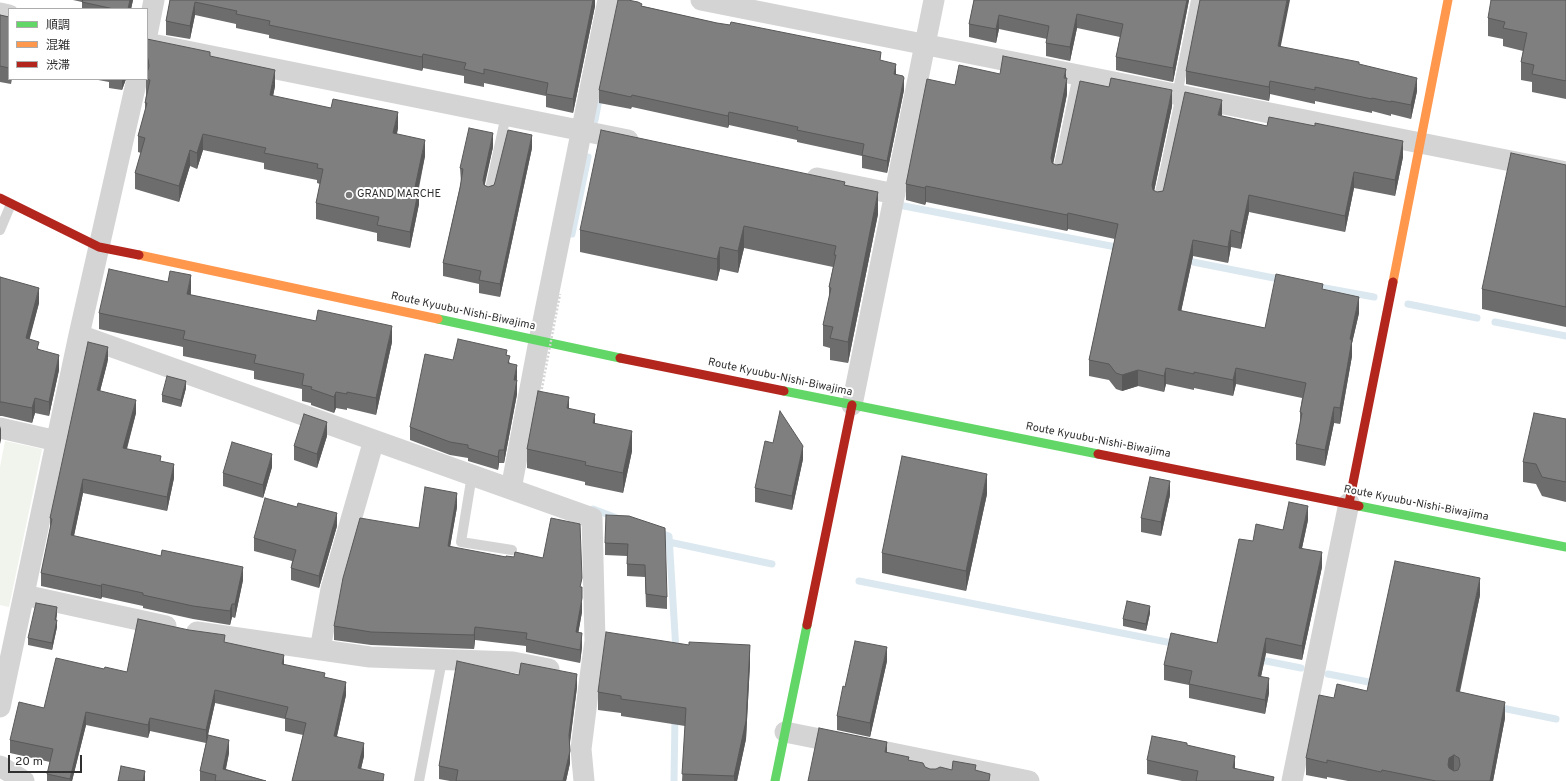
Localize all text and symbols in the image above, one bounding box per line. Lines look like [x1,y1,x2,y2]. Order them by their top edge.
legend [8,8,148,80]
text: 順調 [46,18,70,34]
text: 混雑 [46,38,70,54]
text: 渋滞 [46,58,70,74]
place label: GRAND MARCHE [357,188,441,202]
marker: GRAND MARCHE [344,190,354,200]
street label: Route Kyuubu-Nishi-Biwajima [390,290,536,334]
street label: Route Kyuubu-Nishi-Biwajima [707,356,853,400]
street label: Route Kyuubu-Nishi-Biwajima [1024,420,1172,462]
street label: Route Kyuubu-Nishi-Biwajima [1342,483,1490,525]
scale bar [10,747,84,773]
text: 20 m [15,754,43,770]

